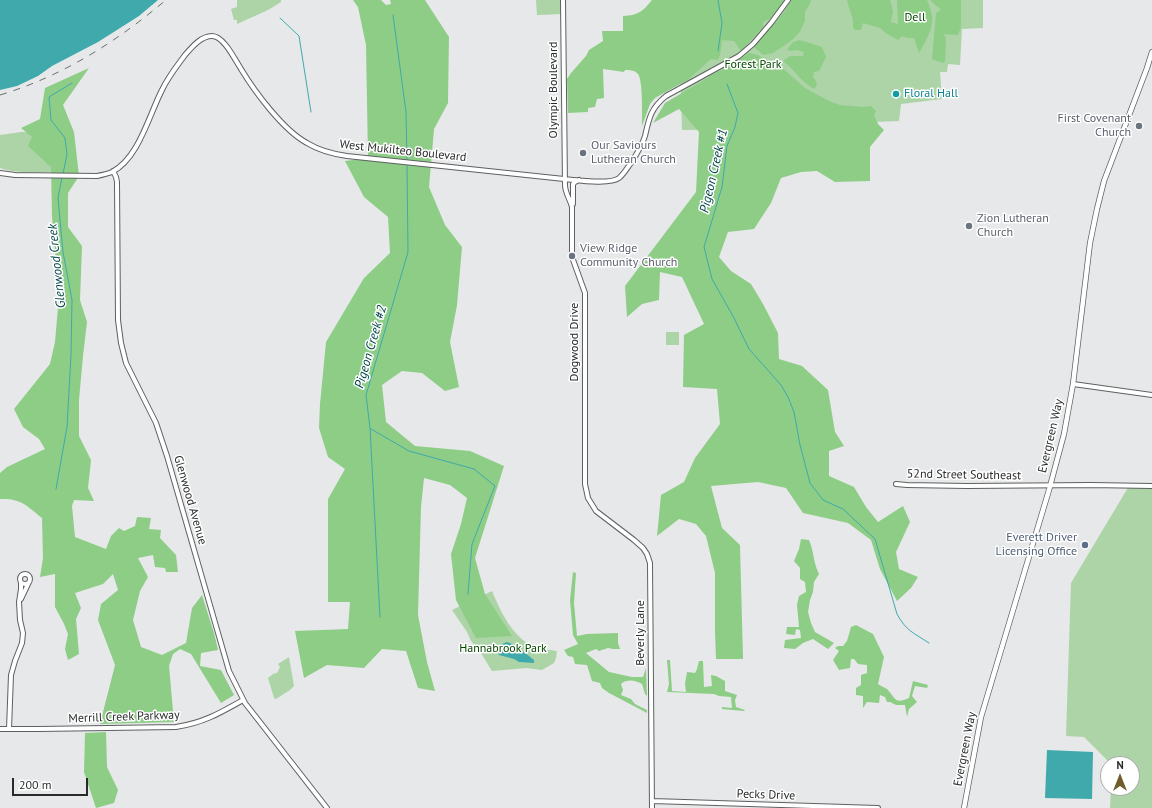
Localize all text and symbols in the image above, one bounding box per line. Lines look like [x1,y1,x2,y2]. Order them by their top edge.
park label: Dell [905,11,925,25]
street label: Olympic Boulevard [547,42,561,138]
park label: Forest Park [724,58,782,72]
place label: Floral Hall [904,87,958,101]
marker: Floral Hall [891,89,901,99]
place label: First Covenant Church [1058,112,1131,140]
marker: First Covenant Church [1134,121,1144,131]
water label: Pigeon Creek #1 [697,128,731,214]
street label: West Mukilteo Boulevard [339,137,467,165]
place label: Our Saviours Lutheran Church [591,139,676,167]
marker: Our Saviours Lutheran Church [578,148,588,158]
place label: Zion Lutheran Church [977,212,1049,240]
marker: Zion Lutheran Church [964,221,974,231]
water label: Glenwood Creek [45,223,69,309]
place label: View Ridge Community Church [580,242,677,270]
marker: View Ridge Community Church [567,251,577,261]
street label: Dogwood Drive [568,303,582,381]
water label: Pigeon Creek #2 [352,304,390,390]
street label: Evergreen Way [1035,398,1067,474]
street label: Glenwood Avenue [170,454,210,546]
street label: 52nd Street Southeast [907,467,1021,483]
place label: Everett Driver Licensing Office [996,531,1077,559]
marker: Everett Driver Licensing Office [1080,540,1090,550]
street label: Beverly Lane [634,600,648,666]
park label: Hannabrook Park [459,642,547,656]
street label: Merrill Creek Parkway [68,708,180,726]
street label: Evergreen Way [951,711,979,787]
north arrow [1100,756,1140,796]
text: N [1116,758,1124,772]
scale bar [14,770,90,796]
text: 200 m [19,777,52,792]
street label: Pecks Drive [736,787,796,803]

